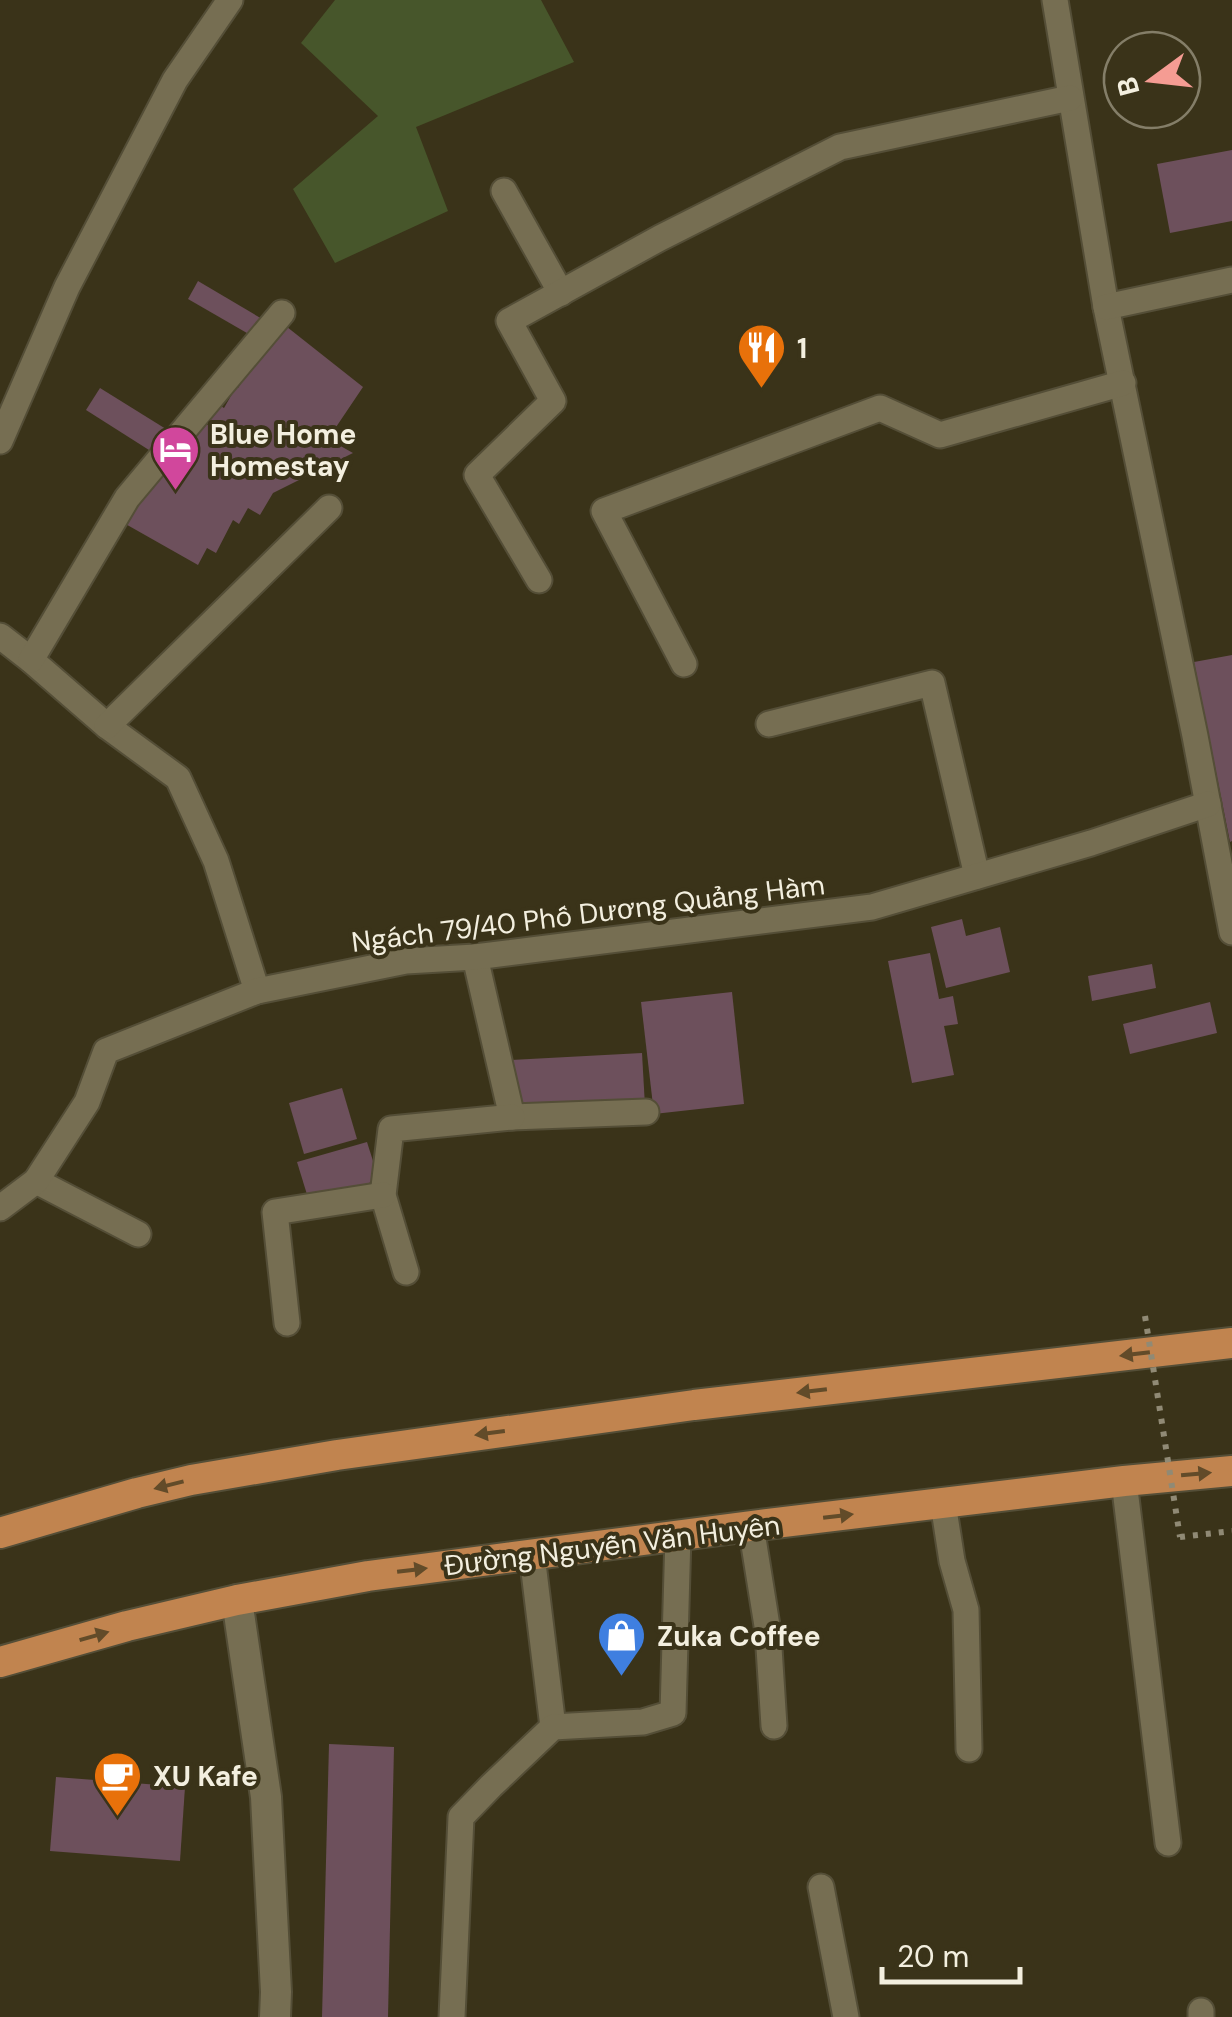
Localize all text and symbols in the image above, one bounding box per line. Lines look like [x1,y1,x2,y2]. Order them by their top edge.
north arrow [1102,30,1202,130]
text: B [1108,73,1149,100]
restaurant icon: 1 [736,322,788,390]
place label: 1 [797,330,807,367]
place label: Blue Home Homestay [210,416,356,485]
hotel icon: Blue Home Homestay [149,424,201,492]
street label: Ngách 79/40 Phố Dương Quảng Hàm [349,866,827,961]
one-way arrow [1119,1346,1151,1362]
one-way arrow [796,1383,828,1399]
one-way arrow [474,1426,505,1442]
one-way arrow [1181,1466,1212,1482]
one-way arrow [153,1478,184,1493]
street label: Đường Nguyễn Văn Huyên [442,1507,782,1584]
one-way arrow [823,1508,855,1524]
one-way arrow [397,1562,428,1578]
shop icon: Zuka Coffee [596,1610,648,1678]
place label: Zuka Coffee [657,1618,821,1655]
one-way arrow [79,1627,110,1643]
cafe icon: XU Kafe [92,1750,144,1818]
place label: XU Kafe [153,1758,258,1795]
scale bar [882,1922,1020,1984]
text: 20 m [897,1937,969,1976]

